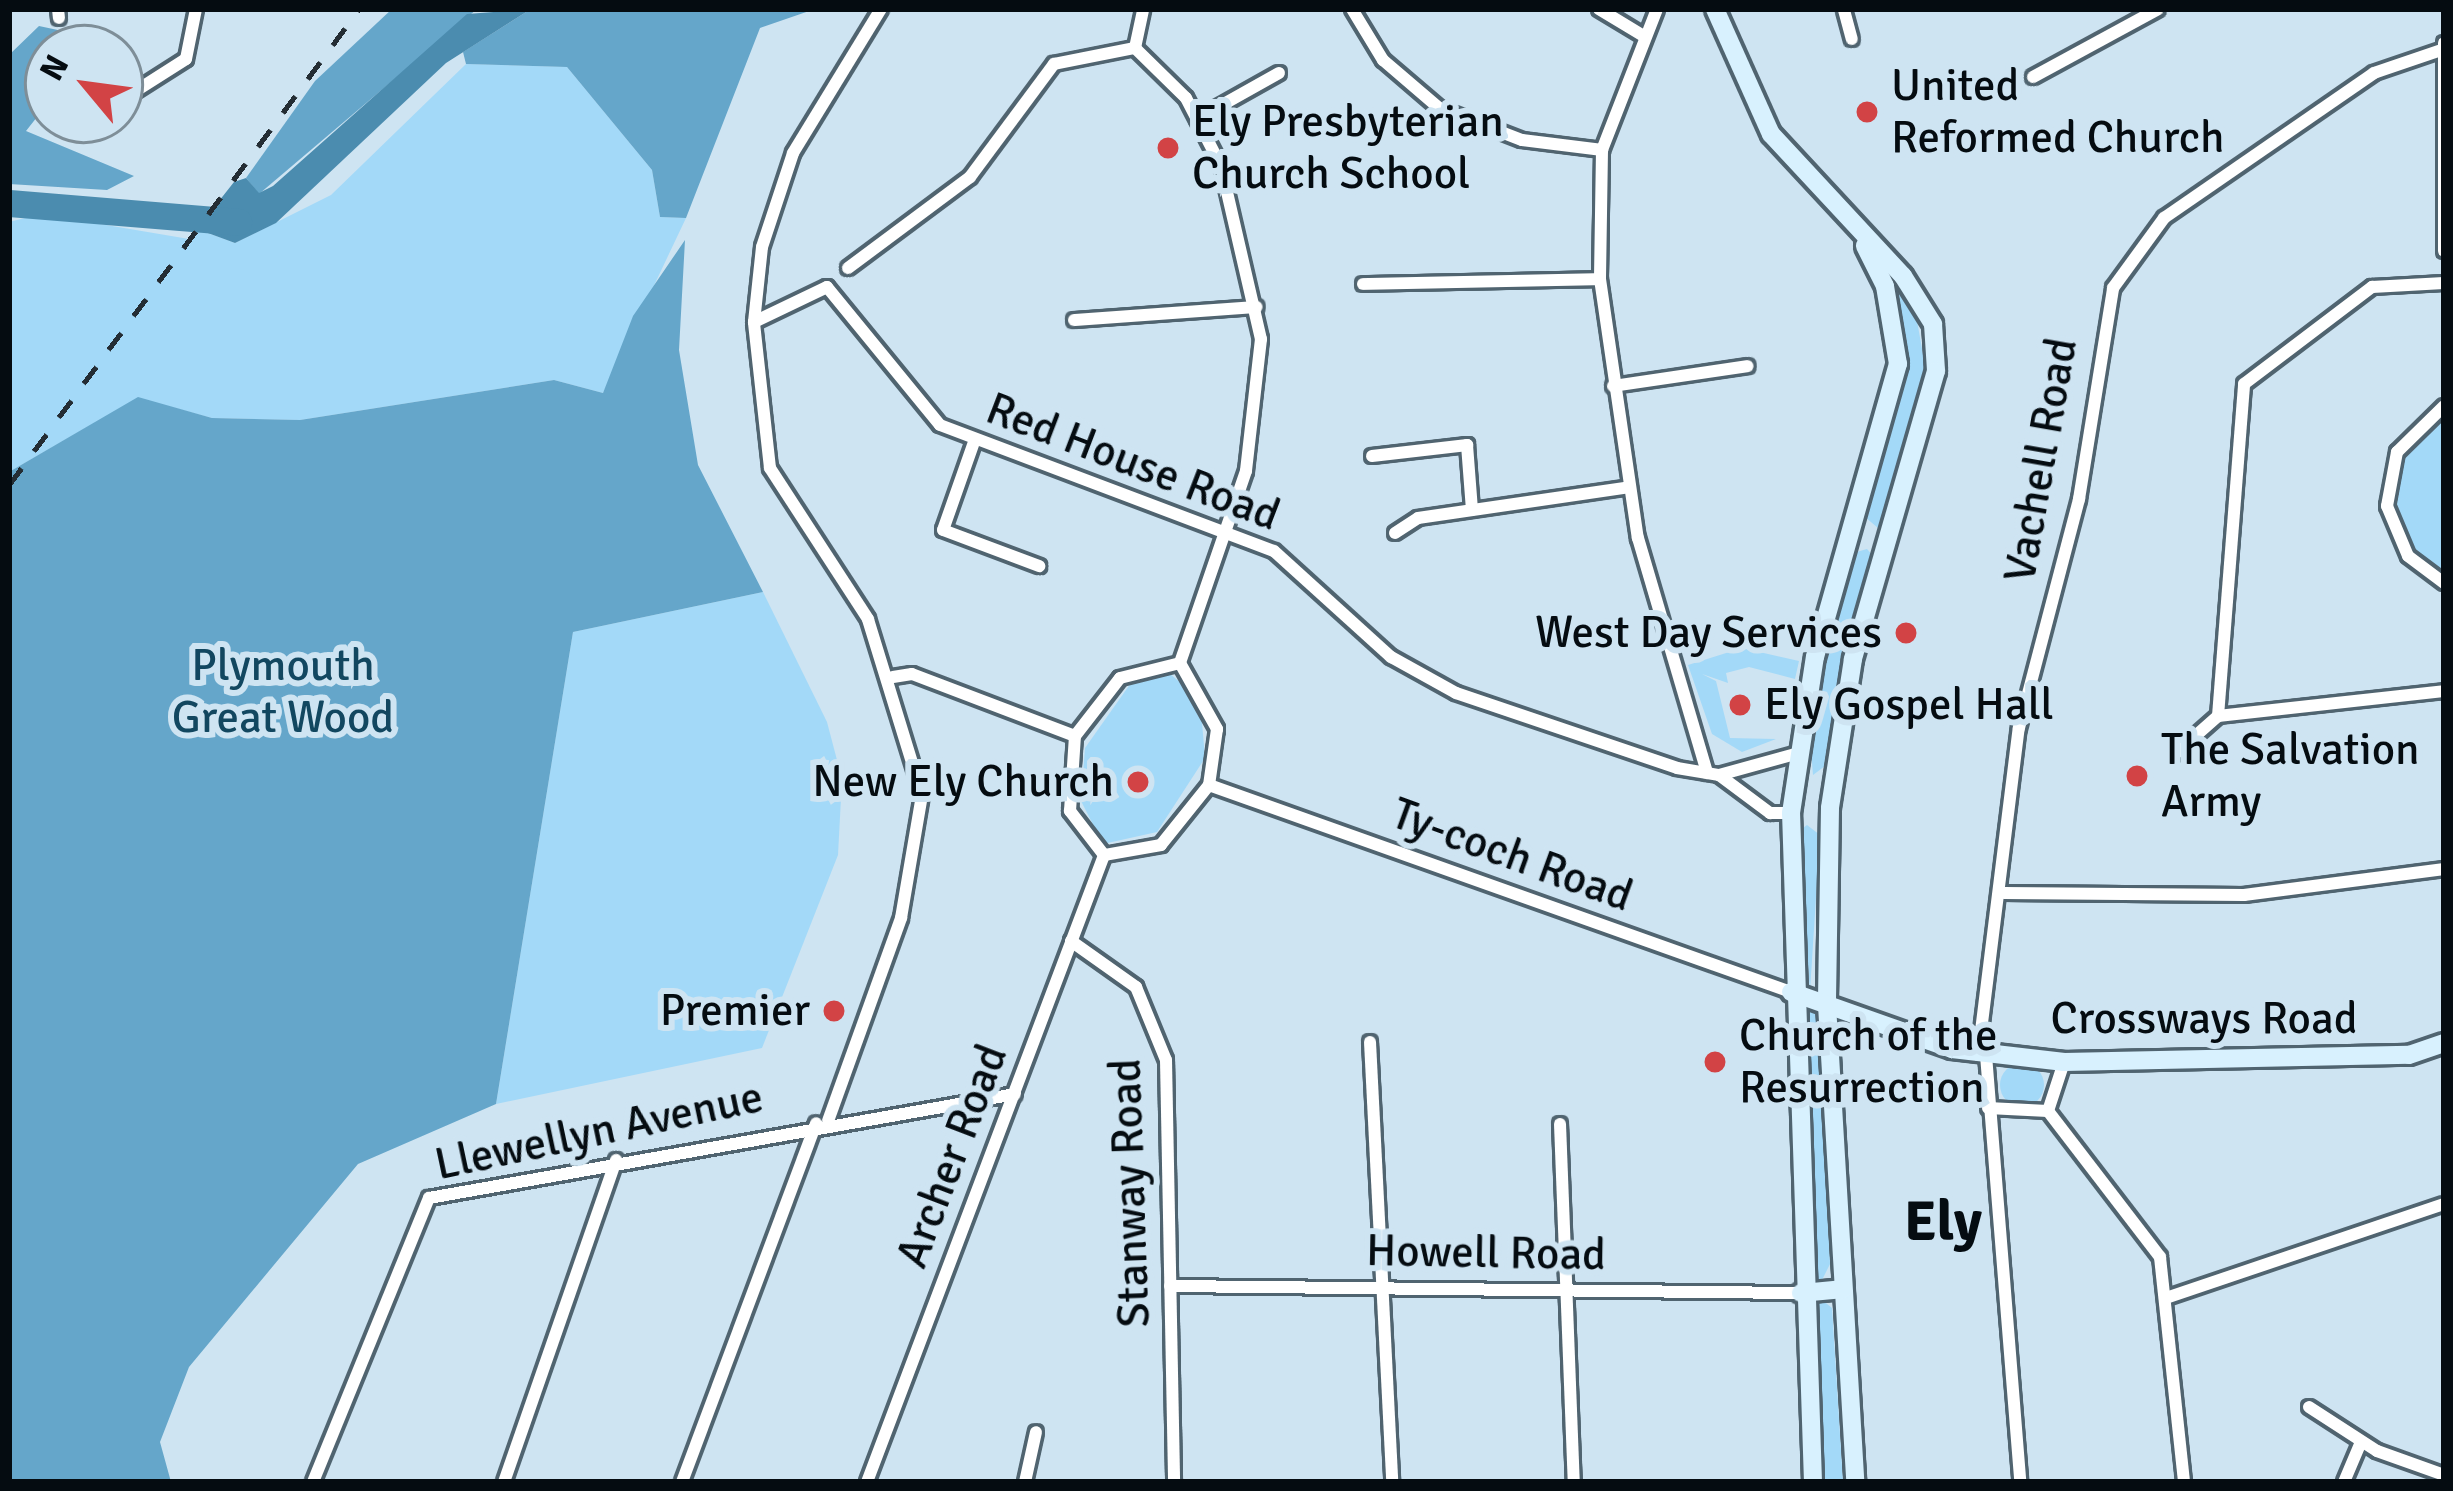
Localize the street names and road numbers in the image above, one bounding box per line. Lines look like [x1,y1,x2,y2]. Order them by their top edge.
street label: Vachell Road [1993,334,2089,586]
street label: Red House Road [979,381,1287,543]
street label: Ty-coch Road [1384,787,1640,923]
street label: Crossways Road [2051,992,2357,1046]
street label: Archer Road [885,1037,1019,1275]
street label: Stanway Road [1098,1058,1162,1328]
street label: Llewellyn Avenue [430,1070,768,1192]
street label: Howell Road [1366,1224,1606,1282]

